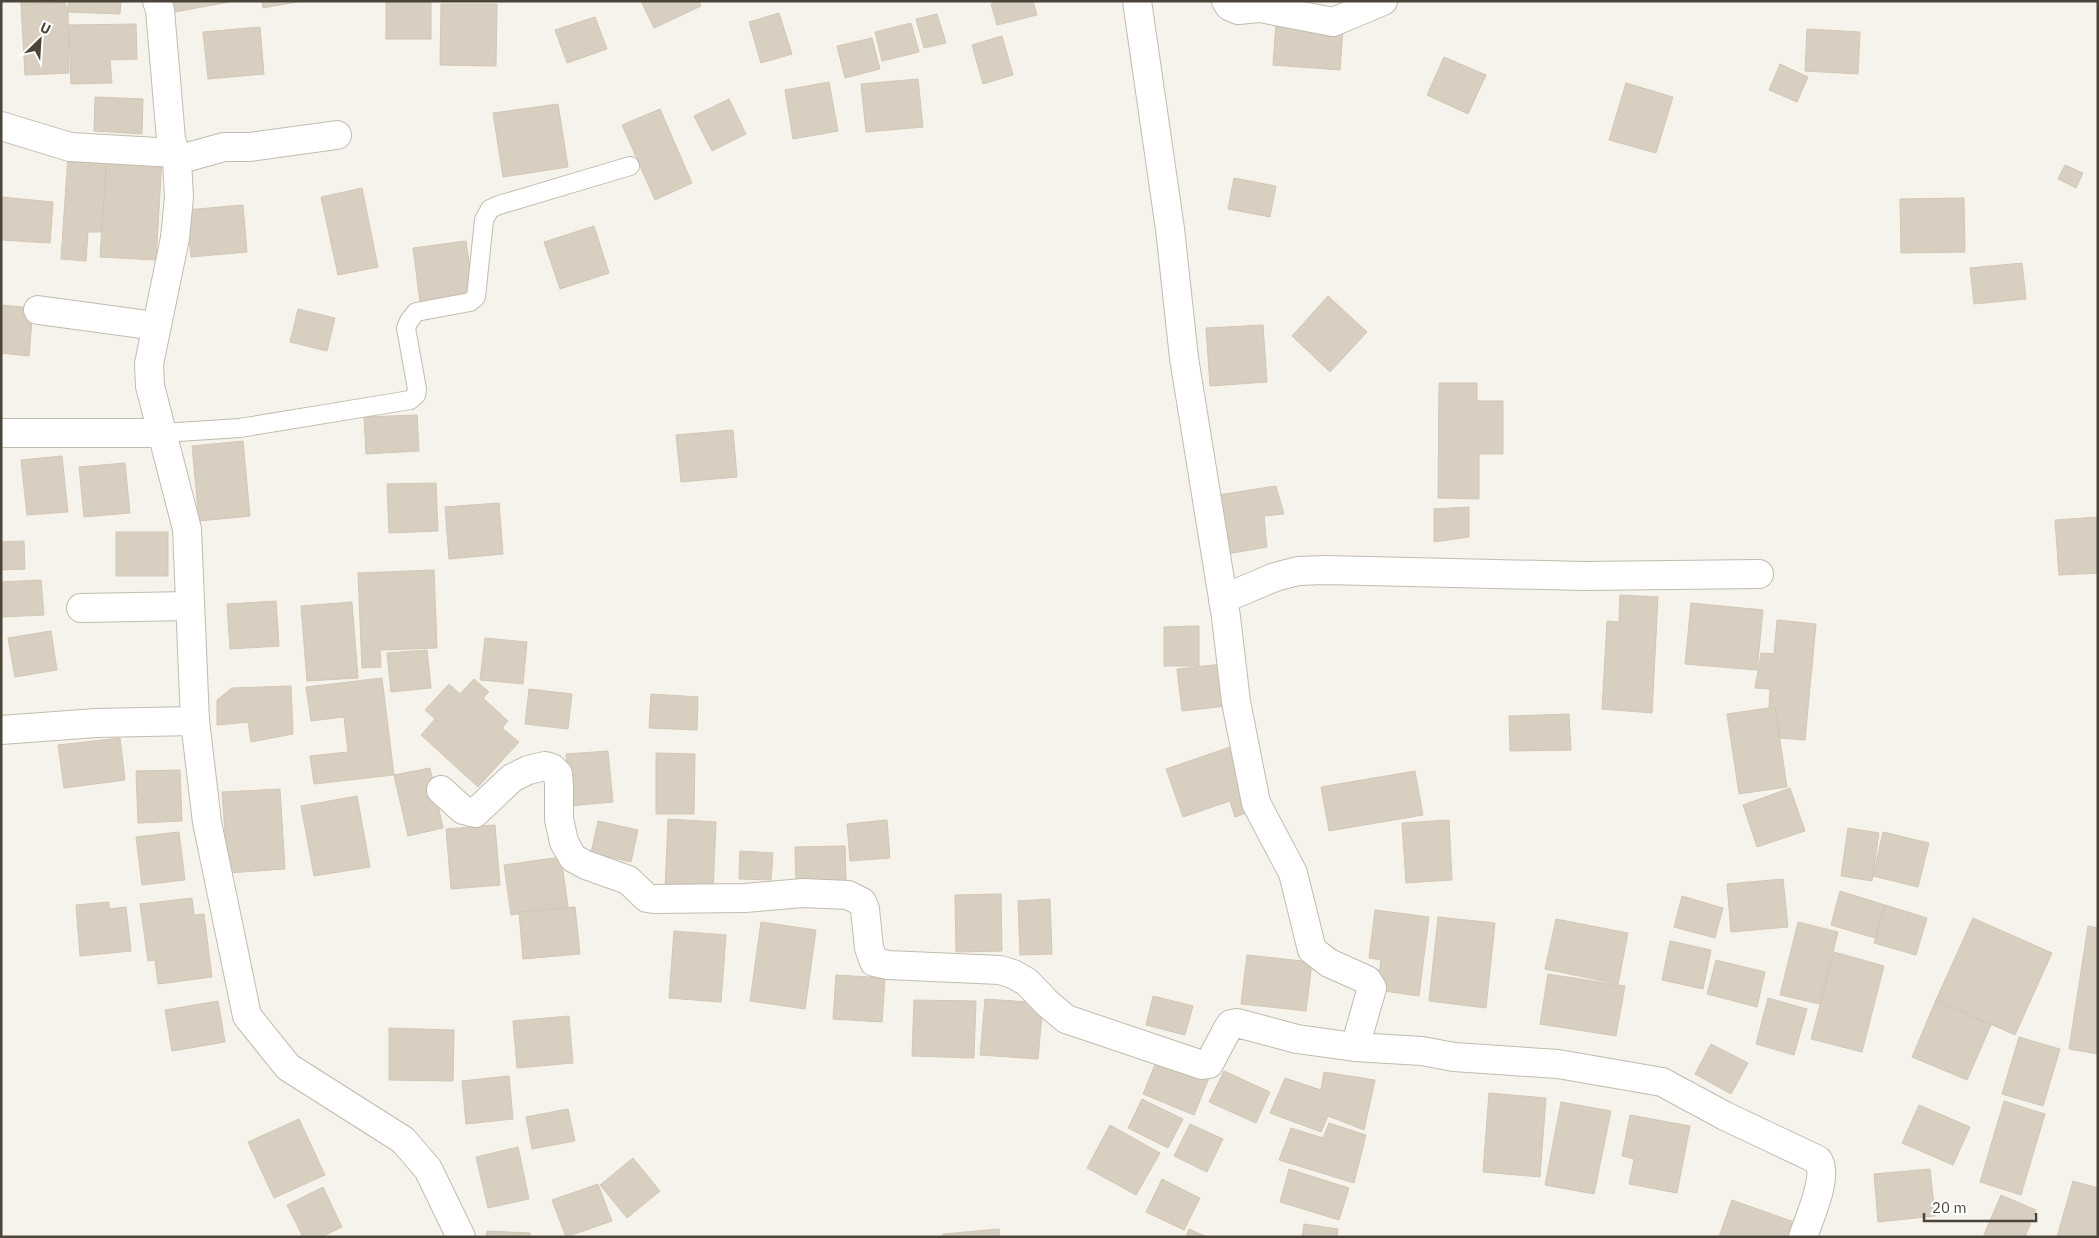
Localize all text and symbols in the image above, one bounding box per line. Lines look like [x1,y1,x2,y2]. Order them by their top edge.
north arrow [15,15,65,65]
text: U [37,18,54,38]
scale bar [1924,1190,2036,1222]
text: 20 m [1932,1198,1967,1217]

